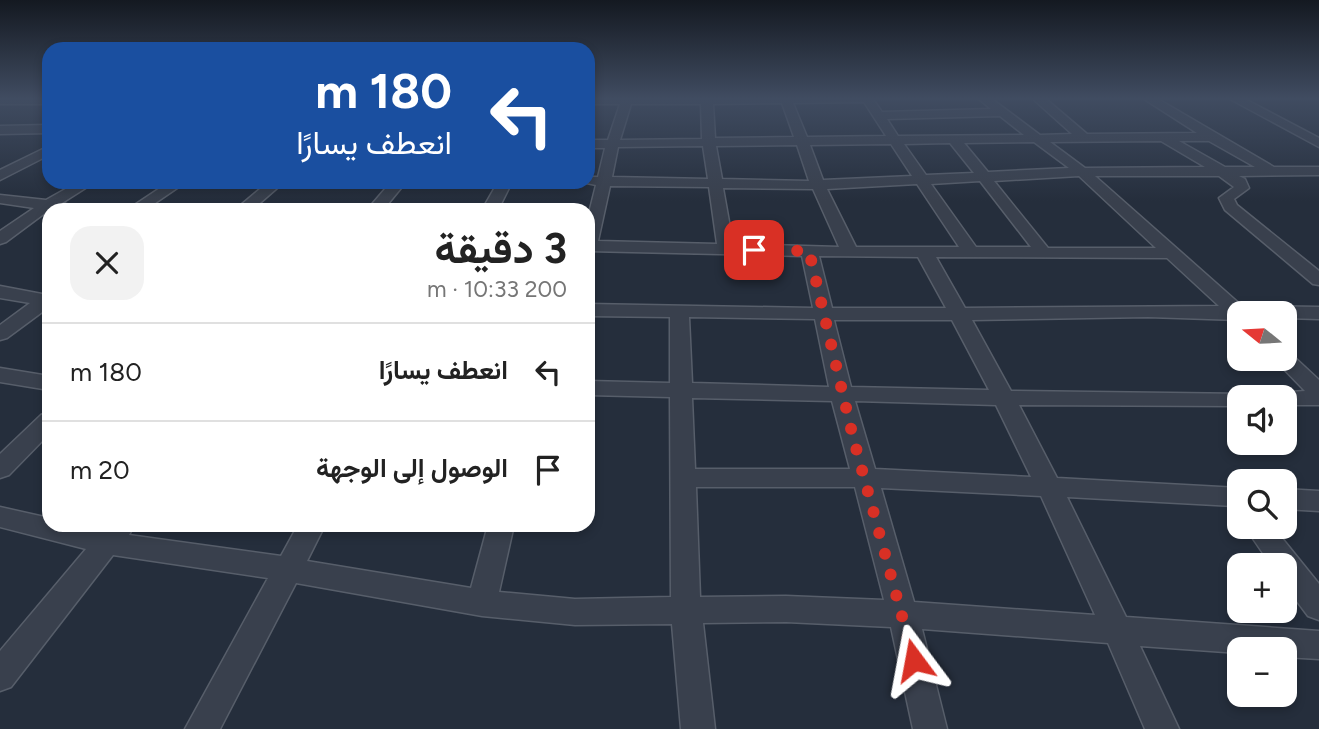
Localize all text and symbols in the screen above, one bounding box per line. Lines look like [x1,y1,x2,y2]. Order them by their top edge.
text: 180 m [315,61,452,120]
icon: left [476,70,567,161]
text: انعطف يسارًا [296,124,452,162]
pin [724,220,784,280]
text: 3 دقيقة [435,223,567,274]
button: close [70,226,144,300]
icon: arrive [735,231,773,269]
text: 200 m · 10:33 [427,275,567,303]
north arrow [1227,301,1297,371]
map controls [1227,301,1297,707]
icon: left [529,353,567,391]
text: انعطف يسارًا [379,354,508,386]
text: 180 m [70,356,142,388]
button: sound [1227,385,1297,455]
icon: arrive [529,451,567,489]
text: الوصول إلى الوجهة [316,452,508,484]
text: 20 m [70,454,130,486]
button: search [1227,469,1297,539]
button: + [1227,553,1297,623]
position arrow [877,623,951,697]
button: − [1227,637,1297,707]

